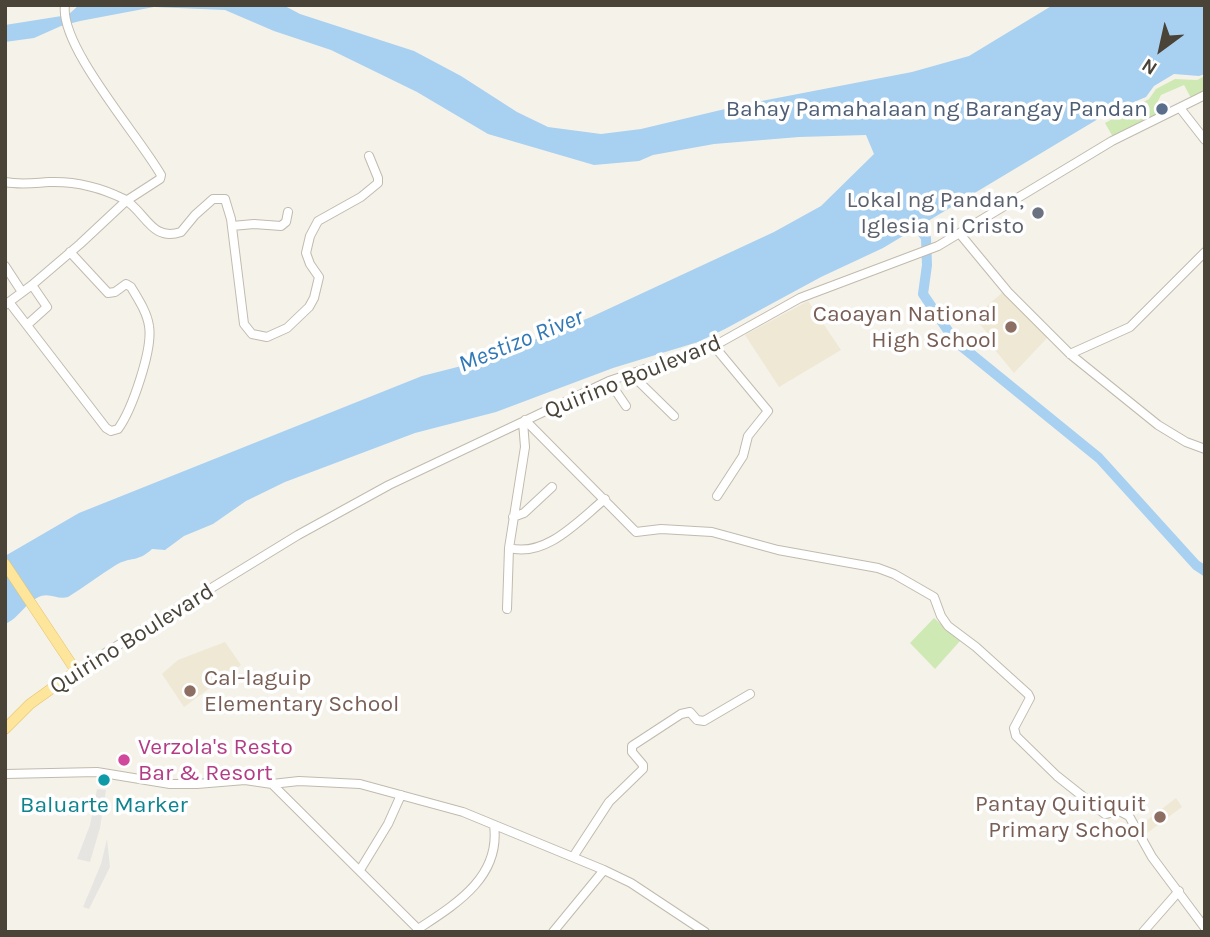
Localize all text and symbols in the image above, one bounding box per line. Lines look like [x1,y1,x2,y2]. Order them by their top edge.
north arrow [1126,14,1196,84]
text: N [1138,54,1161,80]
place label: Bahay Pamahalaan ng Barangay Pandan [726,95,1148,123]
marker: Bahay Pamahalaan ng Barangay Pandan [1154,101,1170,117]
place label: Lokal ng Pandan, Iglesia ni Cristo [847,186,1024,240]
marker: Lokal ng Pandan, Iglesia ni Cristo [1030,205,1046,221]
place label: Caoayan National High School [813,300,997,354]
water label: Mestizo River [454,303,588,379]
marker: Caoayan National High School [1003,319,1019,335]
street label: Quirino Boulevard [541,329,725,425]
street label: Quirino Boulevard [45,577,219,701]
place label: Cal-laguip Elementary School [204,664,399,718]
marker: Cal-laguip Elementary School [182,683,198,699]
place label: Verzola's Resto Bar & Resort [138,733,293,787]
marker: Verzola's Resto Bar & Resort [116,752,132,768]
marker: Baluarte Marker [96,772,112,788]
place label: Pantay Quitiquit Primary School [975,790,1146,844]
place label: Baluarte Marker [20,791,188,819]
marker: Pantay Quitiquit Primary School [1152,809,1168,825]

